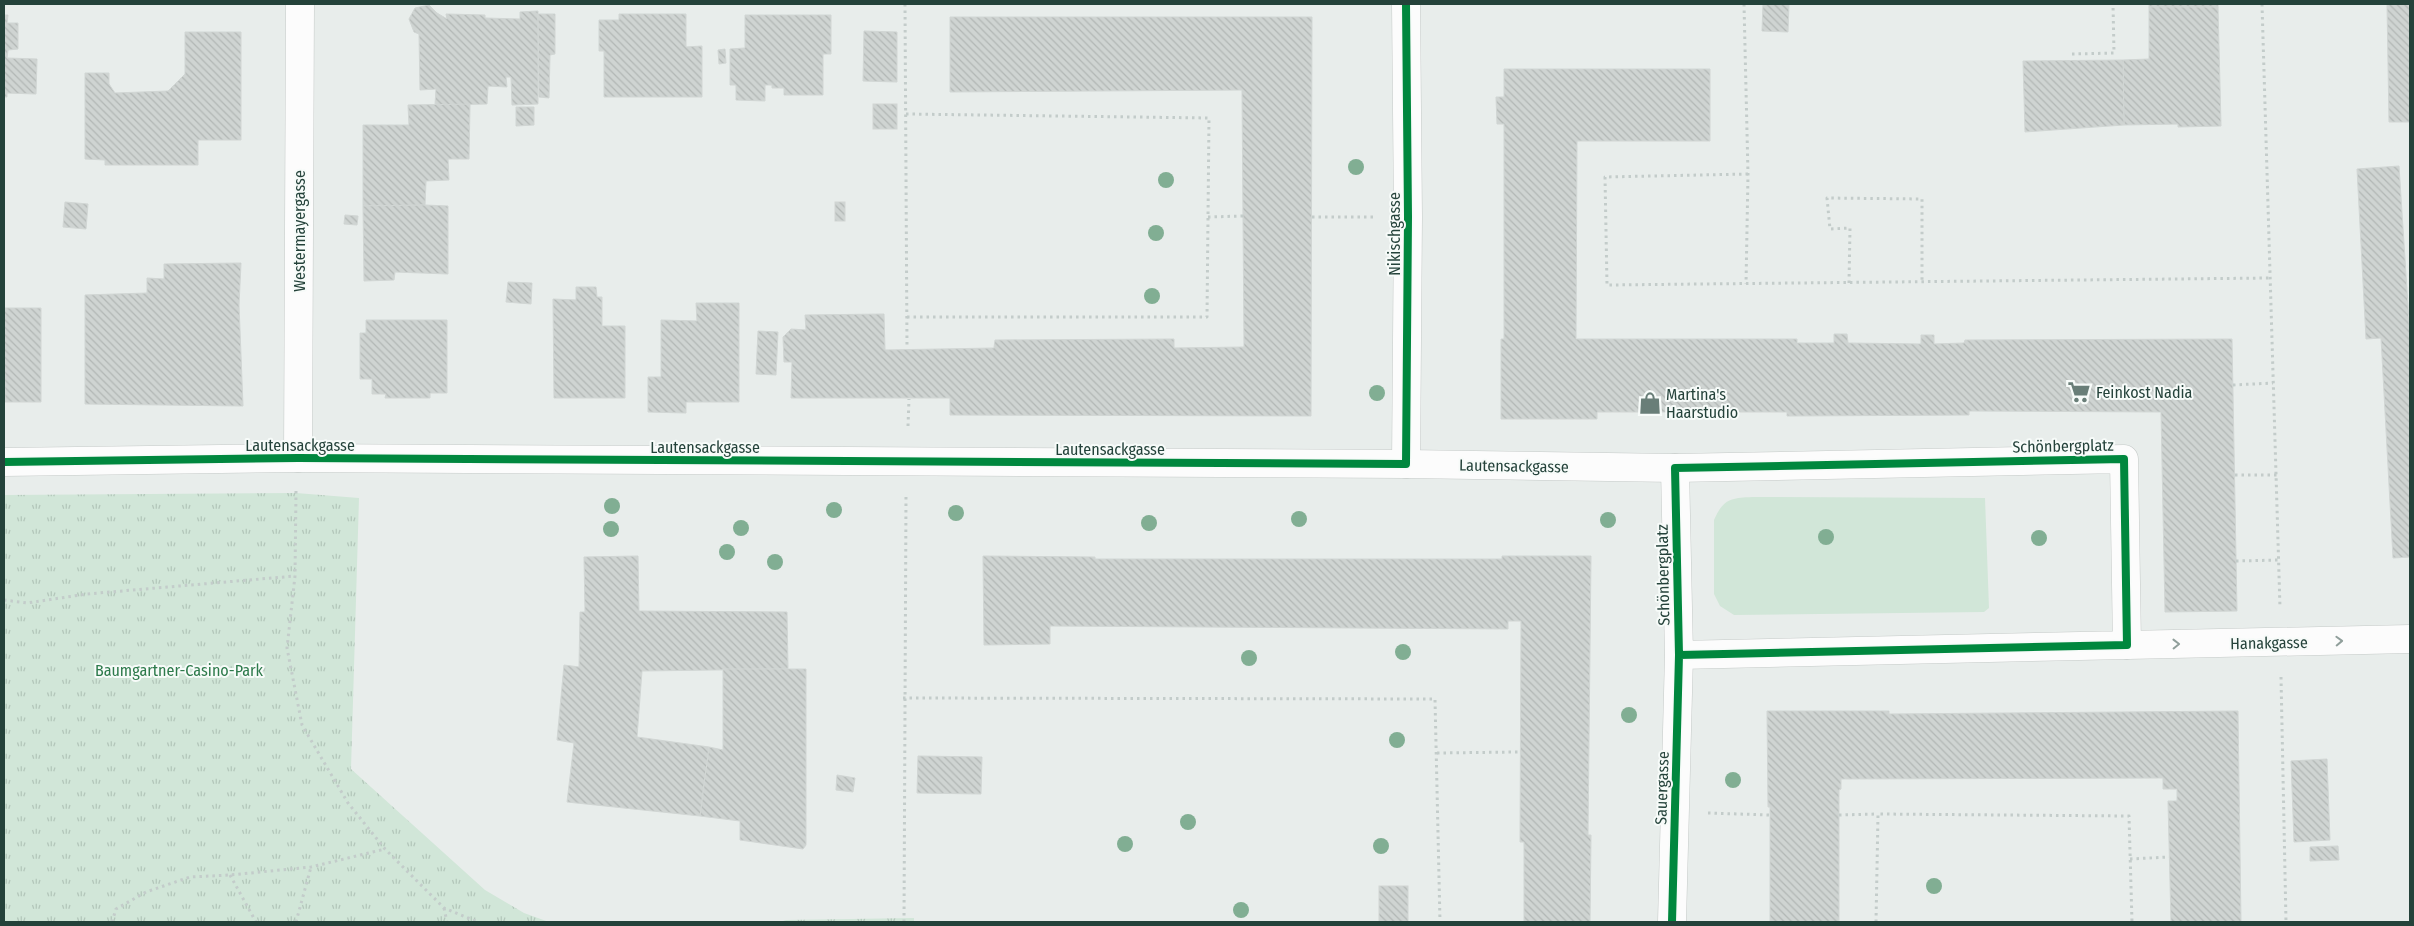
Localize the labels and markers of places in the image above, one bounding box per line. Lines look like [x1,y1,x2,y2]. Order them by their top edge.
supermarket icon: Feinkost Nadia [2066,379,2092,405]
place label: Feinkost Nadia [2096,383,2193,402]
place label: Martina's Haarstudio [1666,385,1738,422]
shop icon: Martina's Haarstudio [1637,390,1663,416]

